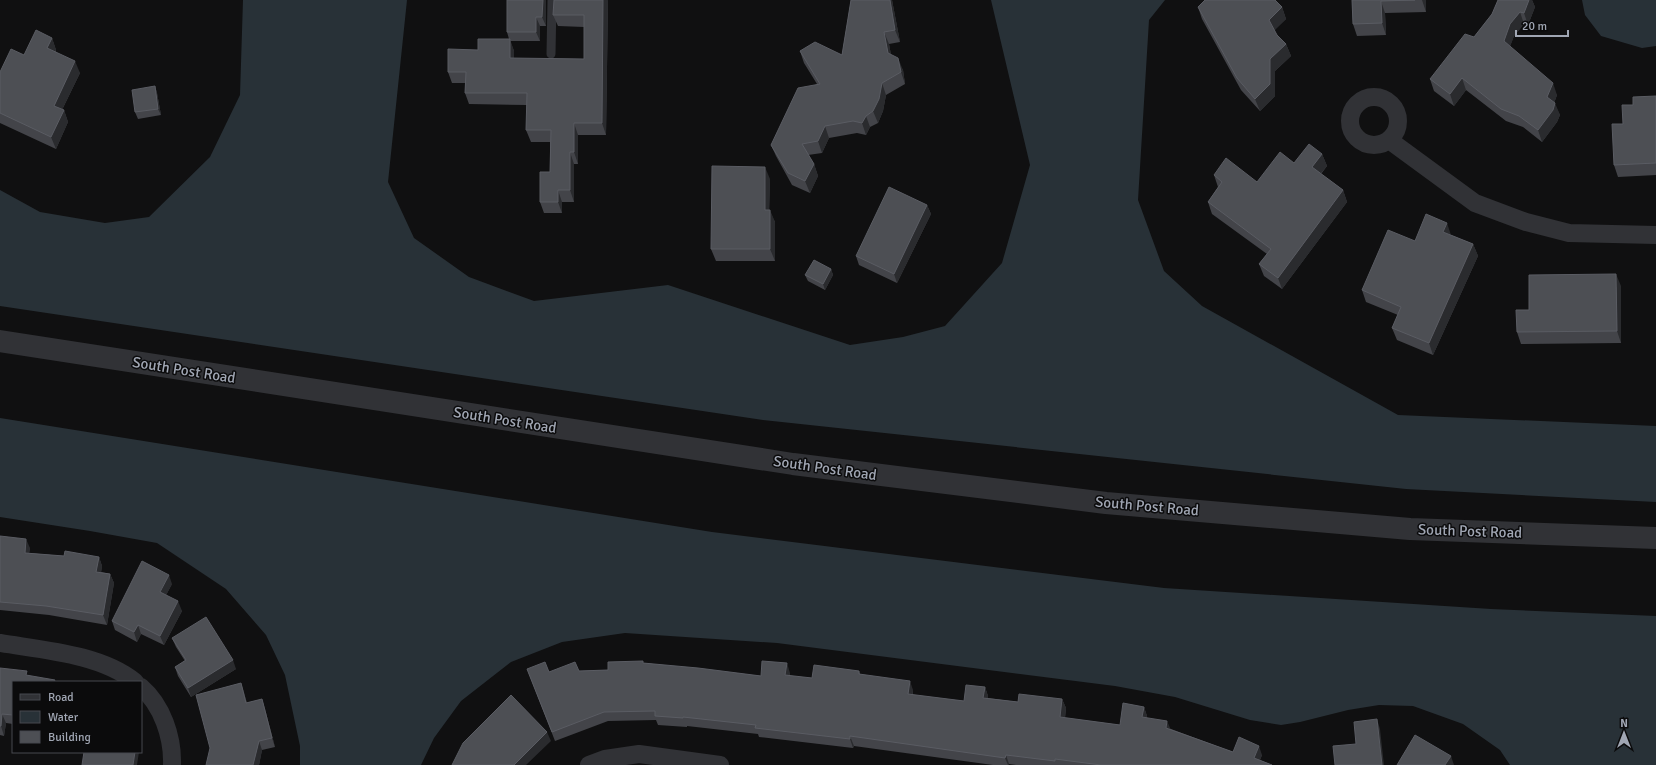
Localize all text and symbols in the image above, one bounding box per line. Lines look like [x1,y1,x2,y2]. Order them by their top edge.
scale bar [1516,12,1568,38]
text: 20 m [1522,19,1547,34]
street label: South Post Road [131,353,237,387]
street label: South Post Road [452,403,558,437]
street label: South Post Road [772,452,878,484]
street label: South Post Road [1094,492,1200,520]
street label: South Post Road [1418,520,1522,542]
legend [12,681,142,753]
text: Road [48,690,74,705]
text: Water [48,710,79,725]
north arrow [1604,713,1644,753]
text: N [1620,717,1628,730]
text: Building [48,730,91,745]

